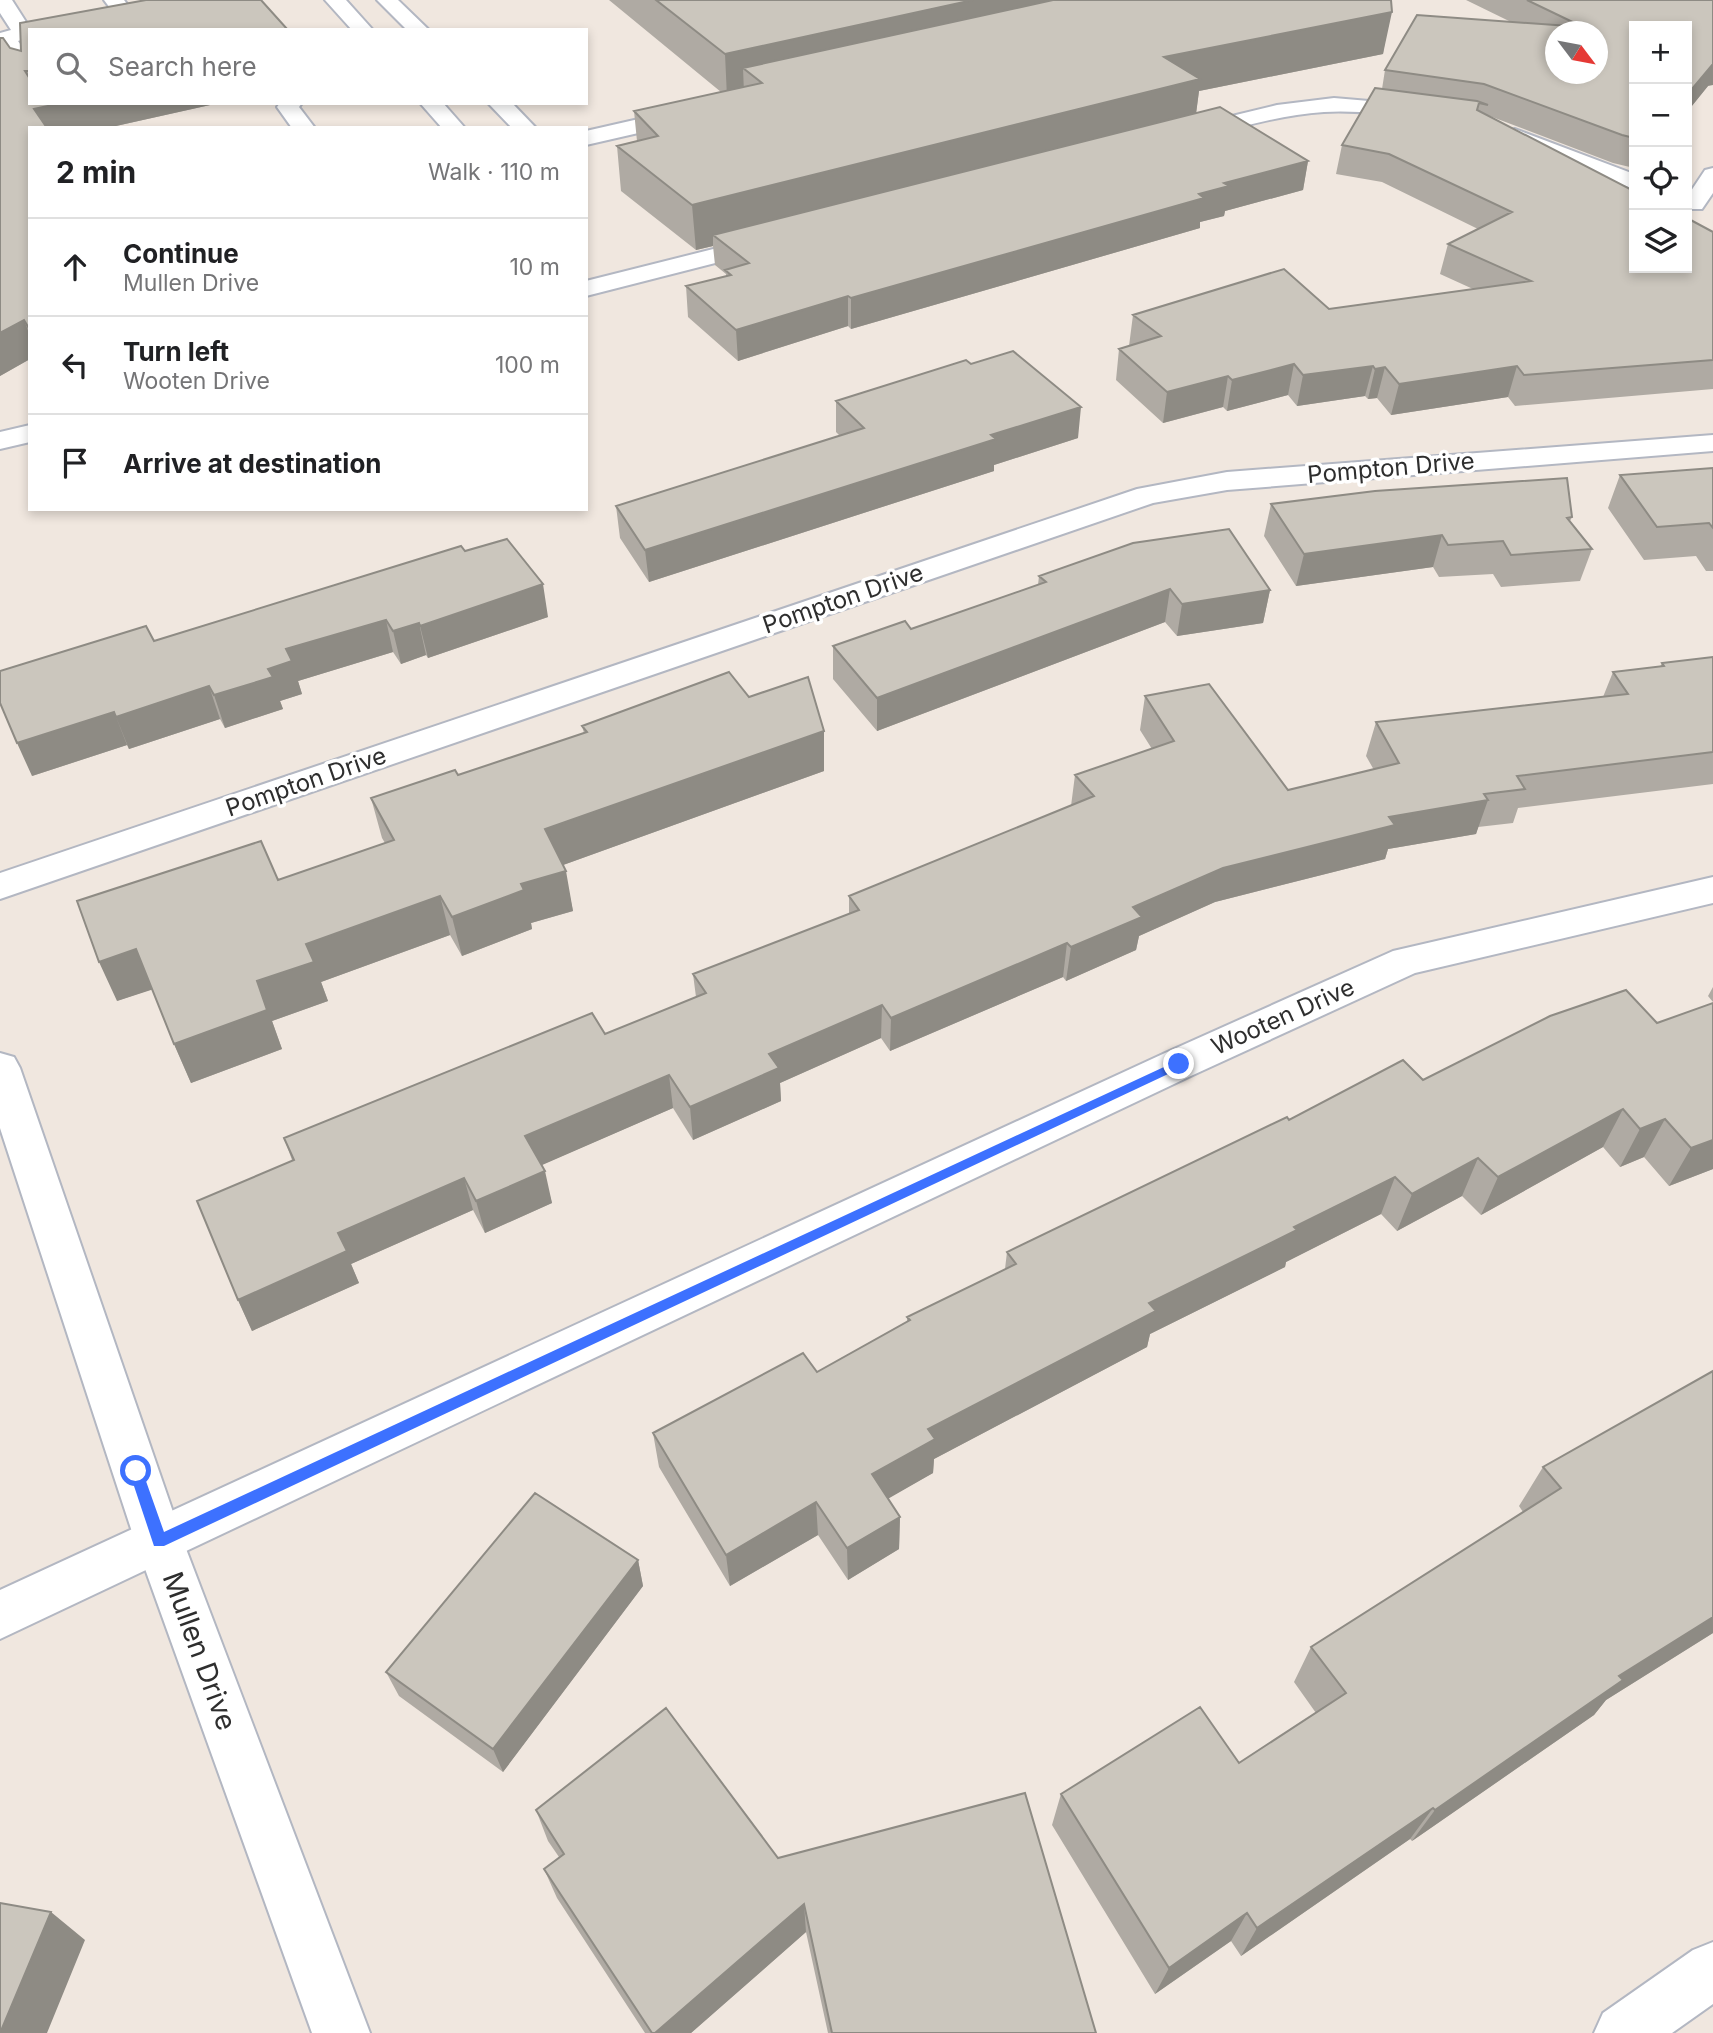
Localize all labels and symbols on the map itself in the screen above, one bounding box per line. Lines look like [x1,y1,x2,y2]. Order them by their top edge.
north arrow [1545,21,1608,84]
street label: Pompton Drive [1306,446,1476,489]
street label: Pompton Drive [759,558,927,640]
street label: Pompton Drive [222,741,390,823]
street label: Wooten Drive [1207,972,1359,1061]
route end [1163,1048,1194,1079]
route start [120,1455,151,1486]
street label: Mullen Drive [156,1567,244,1735]

